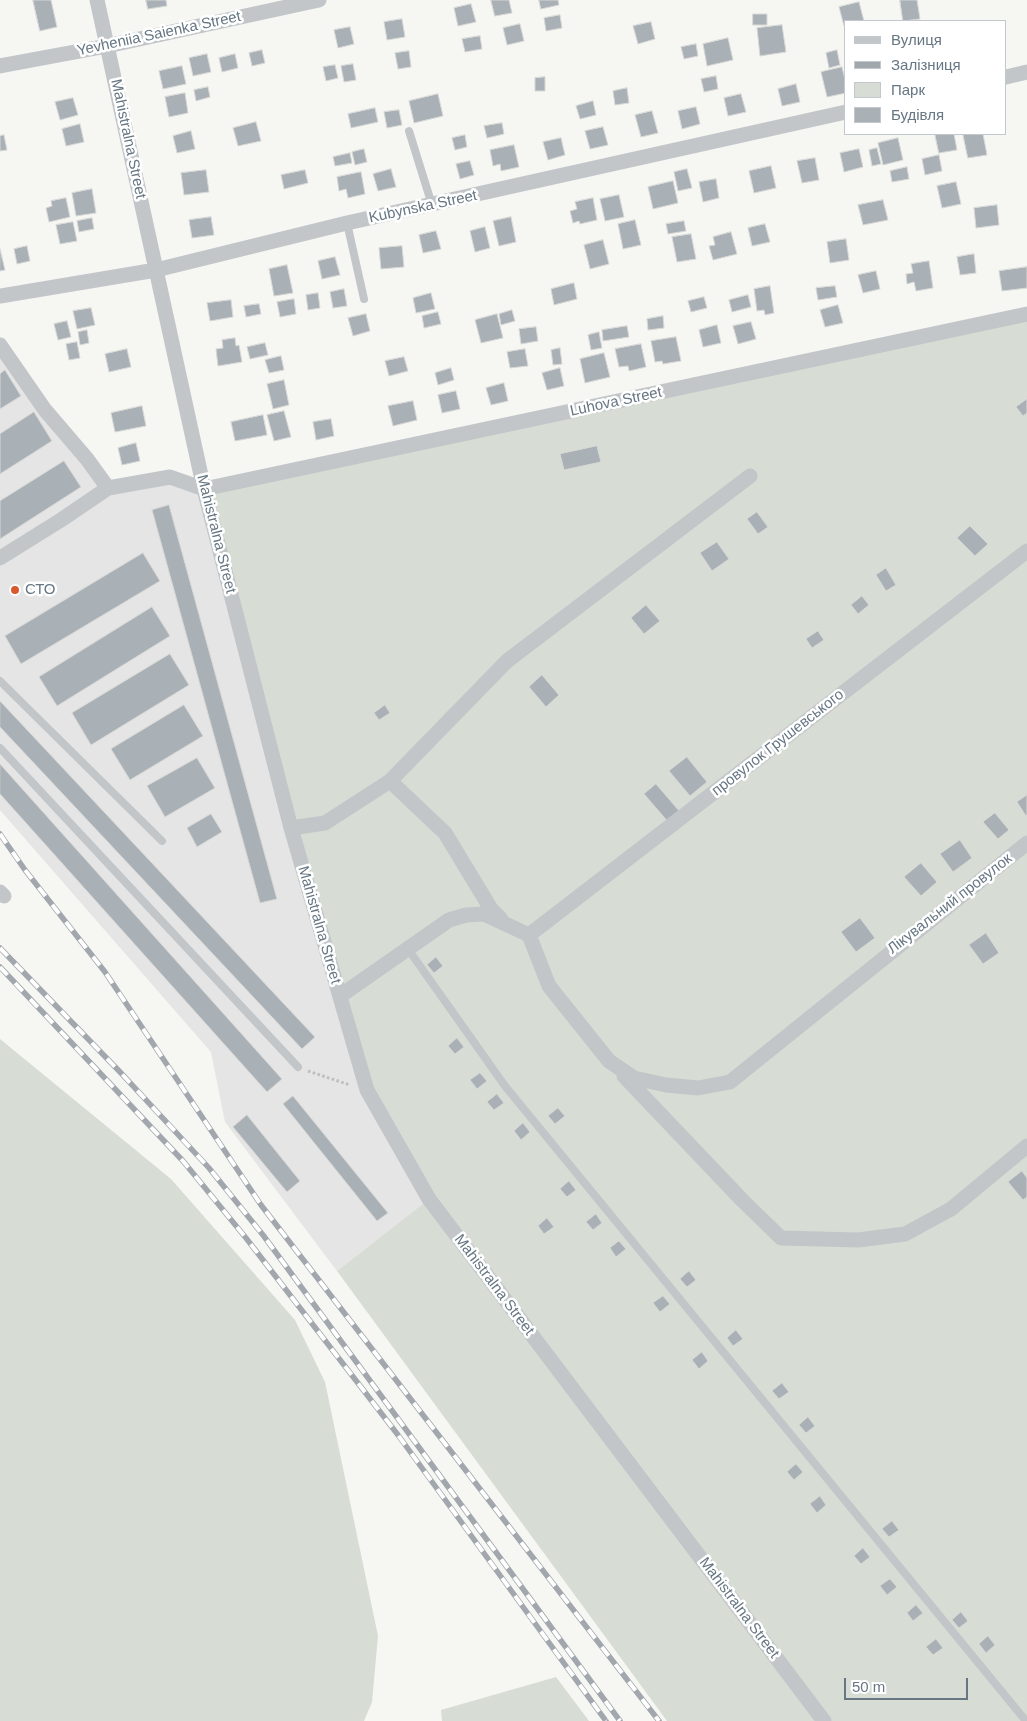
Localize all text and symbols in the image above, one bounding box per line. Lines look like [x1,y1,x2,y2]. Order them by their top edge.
street label: Yevheniia Saienka Street [75,8,243,60]
legend [844,20,1007,135]
text: Вулиця [891,31,942,48]
text: Залізниця [891,56,961,73]
street label: Mahistralna Street [107,78,149,200]
text: Парк [891,81,925,98]
text: Будівля [891,106,944,123]
street label: Kubynska Street [367,187,479,227]
street label: Luhova Street [568,383,664,421]
street label: Mahistralna Street [193,473,239,595]
place label: СТО [25,581,55,599]
marker: СТО [9,584,21,596]
street label: провулок Грушевського [708,686,848,800]
street label: Лікувальний провулок [884,850,1016,958]
street label: Mahistralna Street [294,864,344,986]
street label: Mahistralna Street [450,1231,538,1339]
street label: Mahistralna Street [695,1554,783,1662]
scale bar [847,1668,971,1700]
text: 50 m [852,1678,885,1695]

